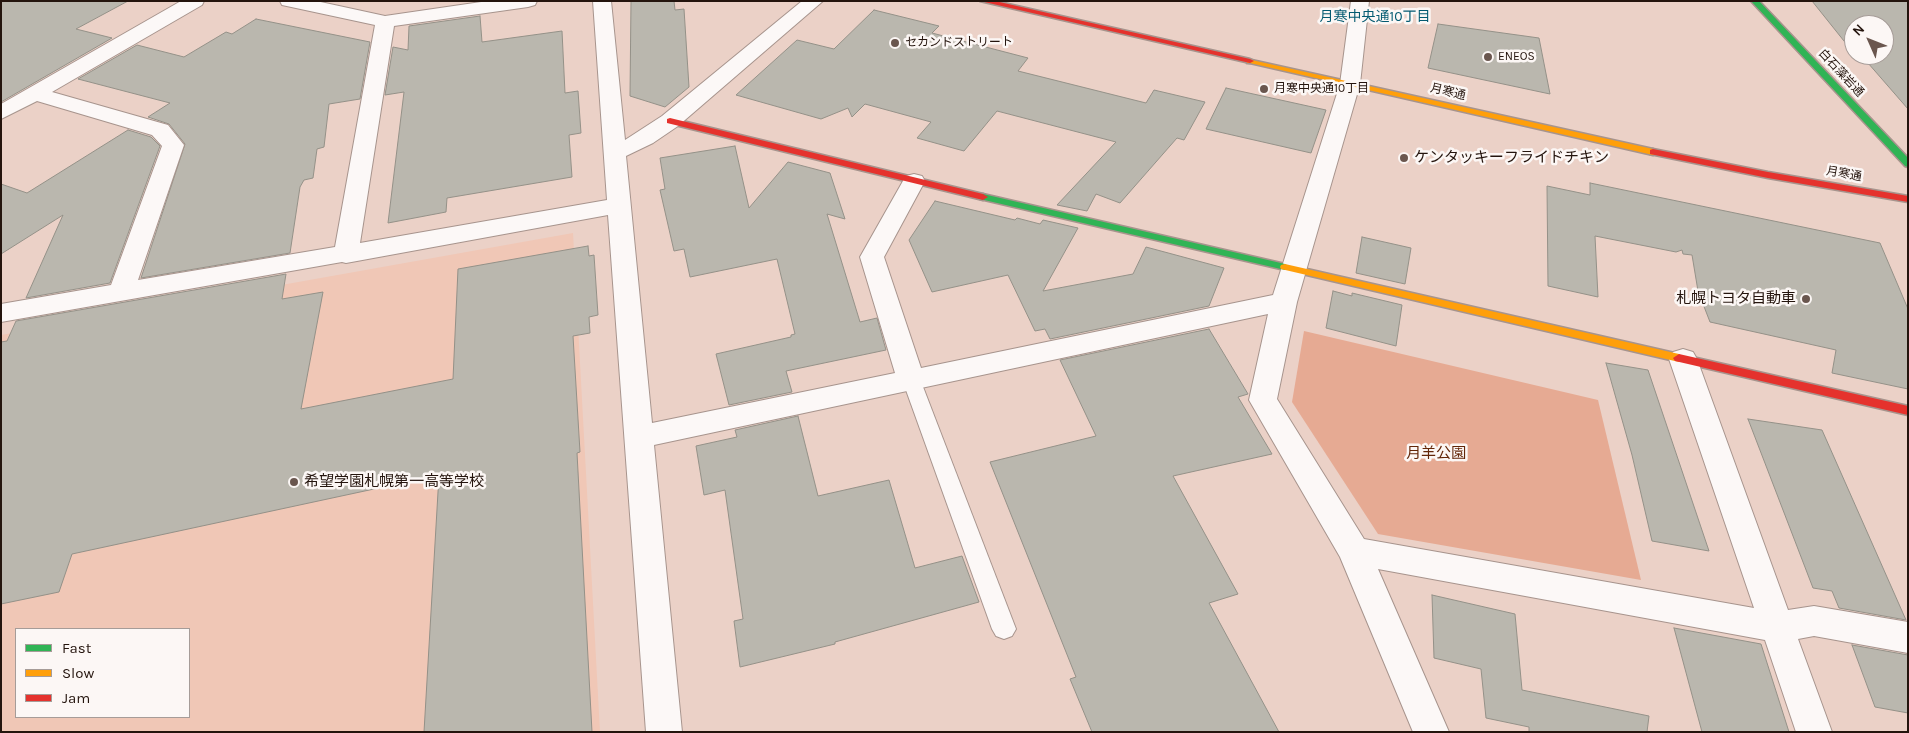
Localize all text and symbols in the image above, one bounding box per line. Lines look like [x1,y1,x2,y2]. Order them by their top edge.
district label: 月寒中央通10丁目 [1320,9,1430,25]
north arrow [1844,15,1894,65]
text: N [1849,20,1868,39]
place label: セカンドストリート [905,36,1013,50]
marker: セカンドストリート [889,37,901,49]
street label: 白石藻岩通 [1815,46,1867,100]
place label: ENEOS [1498,50,1535,64]
marker: ENEOS [1482,51,1494,63]
street label: 月寒通 [1429,81,1467,103]
place label: 月寒中央通10丁目 [1274,82,1369,96]
marker: 月寒中央通10丁目 [1258,83,1270,95]
place label: ケンタッキーフライドチキン [1414,149,1609,167]
marker: ケンタッキーフライドチキン [1398,152,1410,164]
street label: 月寒通 [1825,164,1863,184]
place label: 札幌トヨタ自動車 [1676,290,1796,308]
marker: 札幌トヨタ自動車 [1800,293,1812,305]
park label: 月羊公園 [1406,445,1466,463]
place label: 希望学園札幌第一高等学校 [304,473,484,491]
marker: 希望学園札幌第一高等学校 [288,476,300,488]
legend [15,628,190,718]
text: Fast [62,639,91,657]
text: Slow [62,664,94,682]
text: Jam [62,689,90,707]

